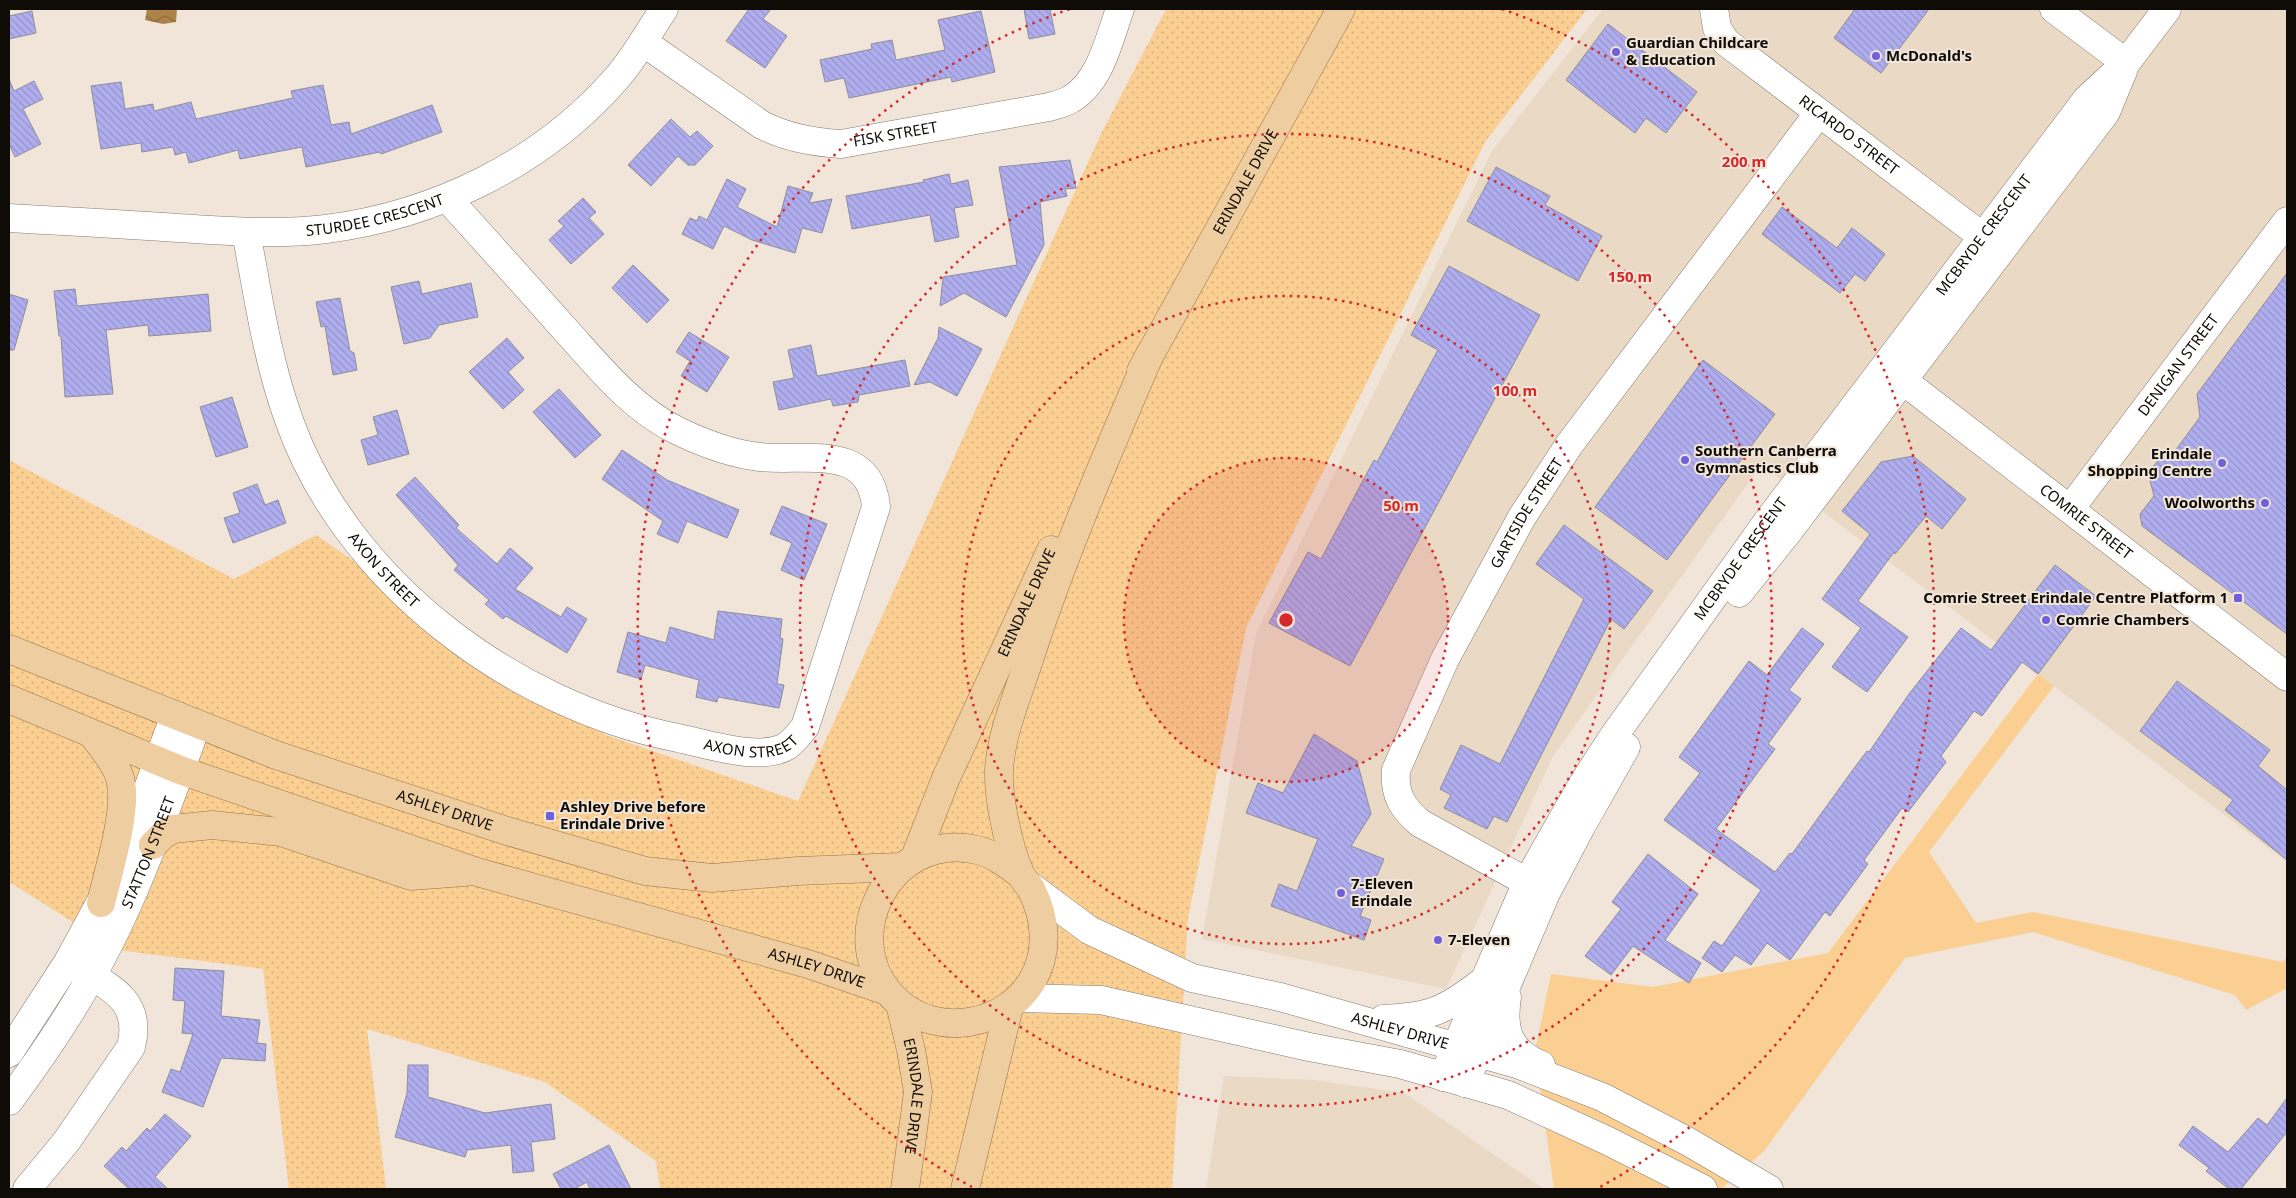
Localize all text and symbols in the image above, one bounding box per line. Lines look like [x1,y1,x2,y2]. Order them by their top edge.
place label: Guardian Childcare & Education [1626,32,1769,69]
place label: McDonald's [1886,45,1972,65]
marker: Guardian Childcare & Education [1610,46,1622,58]
marker: McDonald's [1870,50,1882,62]
street label: RICARDO STREET [1795,90,1904,179]
street label: FISK STREET [851,116,939,151]
street label: ERINDALE DRIVE [1207,125,1282,238]
text: 200 m [1722,151,1766,171]
street label: MCBRYDE CRESCENT [1931,170,2036,299]
street label: STURDEE CRESCENT [305,188,447,240]
text: 150 m [1608,266,1652,286]
street label: DENIGAN STREET [2133,309,2223,420]
text: 100 m [1493,380,1537,400]
place label: Southern Canberra Gymnastics Club [1695,440,1837,477]
place label: Erindale Shopping Centre [2088,443,2212,480]
street label: GARTSIDE STREET [1485,453,1567,572]
marker: Southern Canberra Gymnastics Club [1679,454,1691,466]
marker: Erindale Shopping Centre [2216,457,2228,469]
street label: COMRIE STREET [2036,479,2138,564]
street label: MCBRYDE CRESCENT [1689,492,1791,624]
place label: Woolworths [2165,492,2255,512]
text: 50 m [1383,495,1419,515]
marker: Woolworths [2259,497,2271,509]
street label: AXON STREET [344,528,425,612]
street label: ERINDALE DRIVE [992,545,1059,660]
place label: Comrie Street Erindale Centre Platform 1 [1923,587,2228,607]
marker: Comrie Street Erindale Centre Platform 1 [2232,592,2244,604]
place label: Comrie Chambers [2056,609,2189,629]
centre of rings [1277,611,1295,629]
marker: Comrie Chambers [2040,614,2052,626]
street label: AXON STREET [702,730,802,762]
street label: ASHLEY DRIVE [394,784,496,835]
street label: STATTON STREET [116,793,179,911]
place label: Ashley Drive before Erindale Drive [560,796,706,833]
marker: Ashley Drive before Erindale Drive [544,810,556,822]
place label: 7-Eleven Erindale [1351,873,1413,910]
marker: 7-Eleven Erindale [1335,887,1347,899]
place label: 7-Eleven [1448,929,1510,949]
marker: 7-Eleven [1432,934,1444,946]
street label: ASHLEY DRIVE [766,942,868,992]
street label: ASHLEY DRIVE [1349,1007,1451,1053]
street label: ERINDALE DRIVE [899,1036,929,1156]

